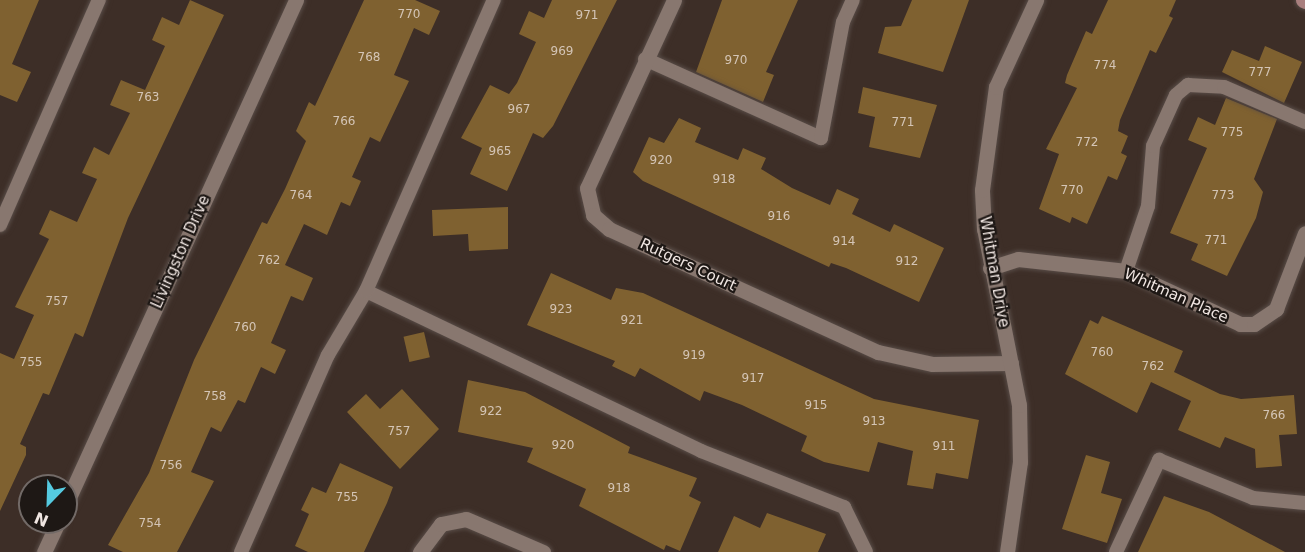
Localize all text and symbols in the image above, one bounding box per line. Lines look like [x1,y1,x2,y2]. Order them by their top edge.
house number: 770 [398,8,420,22]
house number: 971 [576,9,598,23]
house number: 969 [551,45,573,59]
house number: 768 [358,51,380,65]
house number: 970 [725,54,747,68]
house number: 774 [1094,59,1116,73]
house number: 777 [1249,66,1271,80]
house number: 763 [137,91,159,105]
house number: 967 [508,103,530,117]
house number: 766 [333,115,355,129]
house number: 771 [892,116,914,130]
house number: 775 [1221,126,1243,140]
house number: 772 [1076,136,1098,150]
house number: 965 [489,145,511,159]
house number: 920 [650,154,672,168]
house number: 918 [713,173,735,187]
house number: 770 [1061,184,1083,198]
house number: 764 [290,189,312,203]
house number: 773 [1212,189,1234,203]
street label: Livingston Drive [148,193,214,311]
house number: 916 [768,210,790,224]
street label: Whitman Drive [975,215,1013,329]
house number: 771 [1205,234,1227,248]
street label: Rutgers Court [637,235,739,295]
house number: 914 [833,235,855,249]
house number: 762 [258,254,280,268]
house number: 912 [896,255,918,269]
street label: Whitman Place [1121,265,1231,327]
house number: 757 [46,295,68,309]
house number: 923 [550,303,572,317]
house number: 921 [621,314,643,328]
house number: 760 [234,321,256,335]
house number: 760 [1091,346,1113,360]
house number: 919 [683,349,705,363]
house number: 755 [20,356,42,370]
house number: 762 [1142,360,1164,374]
house number: 917 [742,372,764,386]
house number: 758 [204,390,226,404]
house number: 915 [805,399,827,413]
house number: 922 [480,405,502,419]
house number: 766 [1263,409,1285,423]
house number: 913 [863,415,885,429]
house number: 757 [388,425,410,439]
house number: 920 [552,439,574,453]
house number: 911 [933,440,955,454]
house number: 756 [160,459,182,473]
north arrow [18,474,78,534]
house number: 918 [608,482,630,496]
house number: 755 [336,491,358,505]
text: N [32,508,51,531]
house number: 754 [139,517,161,531]

